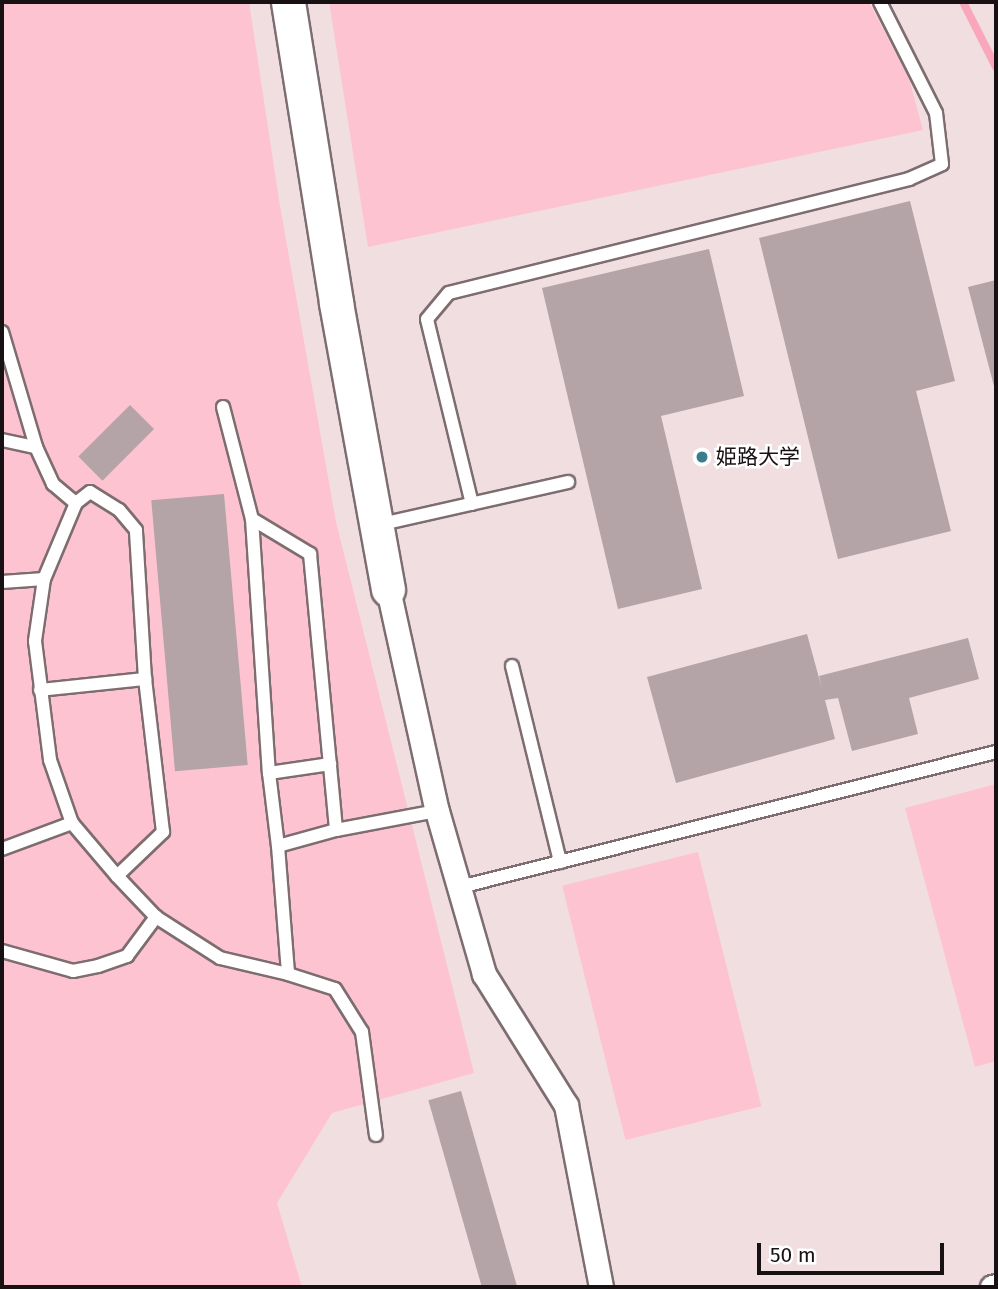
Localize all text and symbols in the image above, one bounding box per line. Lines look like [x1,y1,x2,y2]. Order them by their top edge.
place label: 姫路大学 [716,444,800,470]
marker: 姫路大学 [694,449,710,465]
scale bar [760,1230,947,1274]
text: 50 m [770,1242,816,1268]

